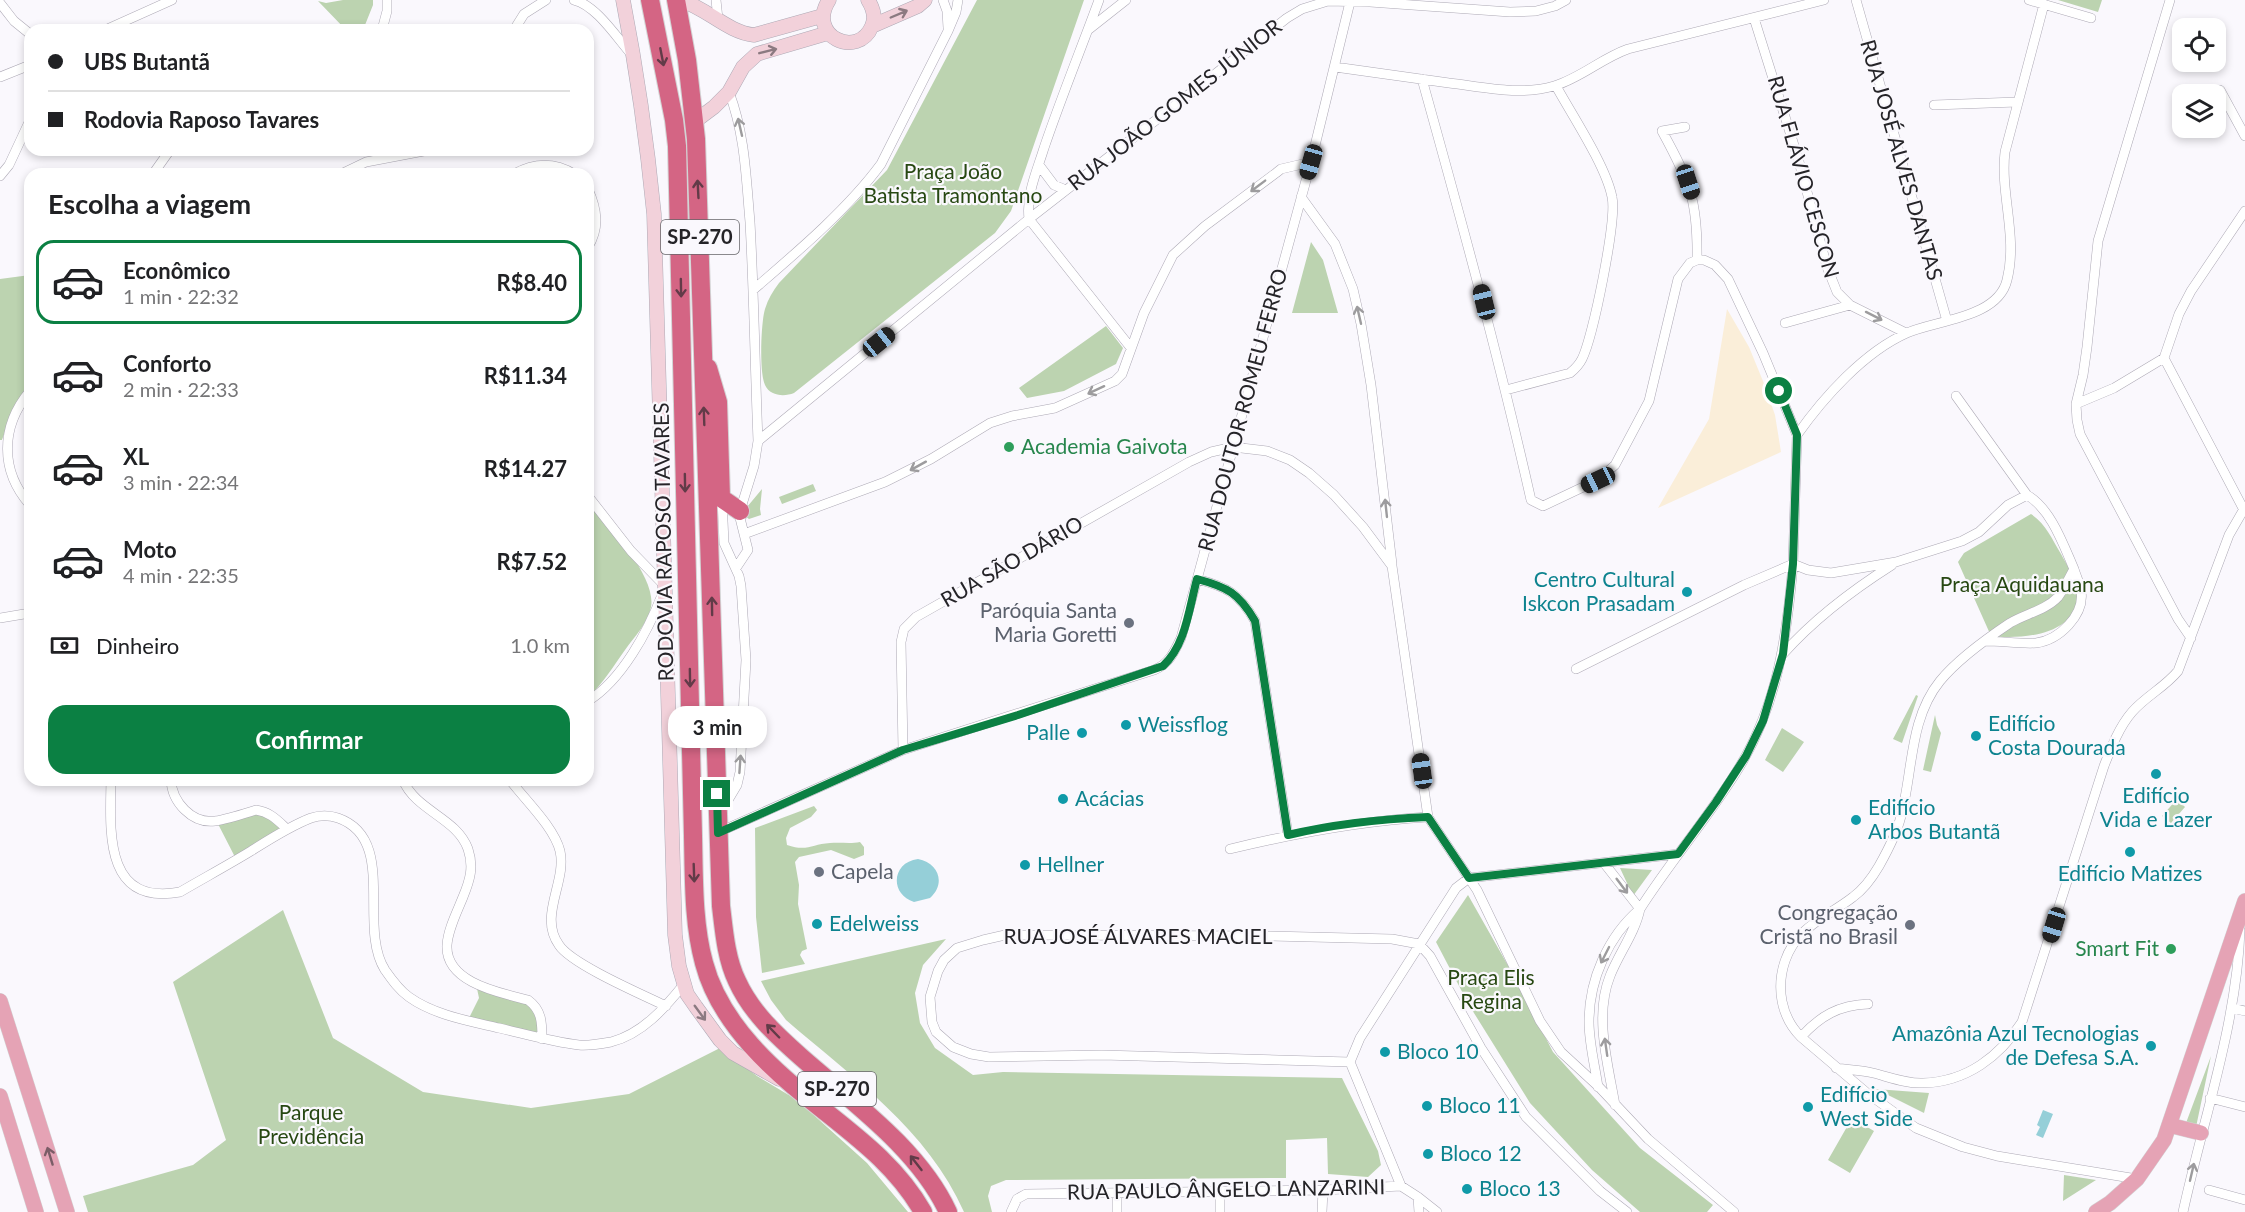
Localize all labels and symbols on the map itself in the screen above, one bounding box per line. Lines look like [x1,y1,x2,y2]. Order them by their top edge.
one-way arrow [890,8,908,19]
street label: RUA JOÃO GOMES JÚNIOR [1062,12,1286,195]
street label: RUA JOSÉ ALVES DANTAS [1856,36,1949,283]
one-way arrow [758,45,777,57]
one-way arrow [657,47,668,67]
street label: RUA FLÁVIO CESCON [1764,73,1845,281]
one-way arrow [734,118,746,137]
car [1297,142,1325,182]
park label: Praça João Batista Tramontano [864,158,1042,207]
car [1674,162,1702,202]
one-way arrow [693,179,704,199]
one-way arrow [1251,180,1267,192]
road number: SP-270 [661,220,739,254]
street label: RUA DOUTOR ROMEU FERRO [1192,266,1291,554]
one-way arrow [675,277,686,297]
car [1471,282,1497,322]
one-way arrow [1353,306,1364,325]
one-way arrow [1865,311,1883,323]
car [859,324,899,360]
route start [1765,377,1792,404]
one-way arrow [1087,384,1105,396]
street label: RODOVIA RAPOSO TAVARES [648,402,677,682]
one-way arrow [698,407,710,427]
place label: Academia Gaivota [1021,433,1187,458]
marker: Academia Gaivota [1002,440,1016,454]
one-way arrow [910,461,928,472]
car [1578,464,1618,496]
one-way arrow [679,472,690,492]
one-way arrow [1380,499,1391,519]
street label: RUA SÃO DÁRIO [936,510,1087,611]
place label: Centro Cultural Iskcon Prasadam [1522,566,1675,615]
park label: Praça Aquidauana [1940,571,2104,596]
marker: Centro Cultural Iskcon Prasadam [1680,585,1694,599]
one-way arrow [706,597,718,617]
place label: Paróquia Santa Maria Goretti [980,597,1117,646]
marker: Paróquia Santa Maria Goretti [1122,616,1136,630]
one-way arrow [684,667,696,687]
callout: 3 min [668,707,766,749]
place label: Edifício Costa Dourada [1988,710,2126,759]
place label: Weissflog [1138,711,1228,736]
marker: Weissflog [1119,718,1133,732]
place label: Palle [1026,719,1070,744]
marker: Palle [1075,726,1089,740]
marker: Edifício Costa Dourada [1969,729,1983,743]
car [1411,752,1433,790]
one-way arrow [734,755,745,775]
marker: Edifício Vida e Lazer [2149,767,2163,781]
route end [703,780,730,807]
place label: Edifício Vida e Lazer [2100,782,2213,831]
place label: Acácias [1075,785,1144,810]
marker: Acácias [1056,792,1070,806]
place label: Edifício Arbos Butantã [1868,794,2001,843]
marker: Edifício Arbos Butantã [1849,813,1863,827]
marker: Edifício Matizes [2123,845,2137,859]
place label: Hellner [1037,851,1105,876]
place label: Capela [831,858,894,883]
marker: Hellner [1018,858,1032,872]
place label: Edifício Matizes [2058,860,2202,885]
one-way arrow [689,862,700,882]
marker: Capela [812,865,826,879]
one-way arrow [1616,877,1629,893]
place label: Congregação Cristã no Brasil [1760,899,1898,948]
car [2040,905,2068,945]
place label: Edelweiss [829,910,919,935]
marker: Edelweiss [810,917,824,931]
marker: Congregação Cristã no Brasil [1903,918,1917,932]
street label: RUA JOSÉ ÁLVARES MACIEL [1004,923,1273,948]
place label: Smart Fit [2075,935,2159,960]
marker: Smart Fit [2164,942,2178,956]
one-way arrow [1599,946,1611,964]
park label: Praça Elis Regina [1447,964,1535,1013]
one-way arrow [694,1004,706,1020]
place label: Amazônia Azul Tecnologias de Defesa S.A. [1892,1020,2139,1069]
one-way arrow [766,1024,780,1039]
place label: Bloco 10 [1397,1038,1479,1063]
one-way arrow [1600,1038,1611,1057]
marker: Amazônia Azul Tecnologias de Defesa S.A. [2144,1039,2158,1053]
marker: Bloco 10 [1378,1045,1392,1059]
road number: SP-270 [798,1072,876,1106]
place label: Edifício West Side [1820,1081,1913,1130]
place label: Bloco 11 [1439,1092,1521,1117]
park label: Parque Previdência [258,1099,364,1148]
marker: Bloco 11 [1420,1099,1434,1113]
marker: Edifício West Side [1801,1100,1815,1114]
place label: Bloco 12 [1440,1140,1522,1165]
one-way arrow [43,1147,54,1166]
marker: Bloco 12 [1421,1147,1435,1161]
one-way arrow [909,1156,922,1172]
one-way arrow [2187,1163,2199,1182]
street label: RUA PAULO ÂNGELO LANZARINI [1067,1173,1385,1204]
place label: Bloco 13 [1479,1175,1561,1200]
marker: Bloco 13 [1460,1182,1474,1196]

